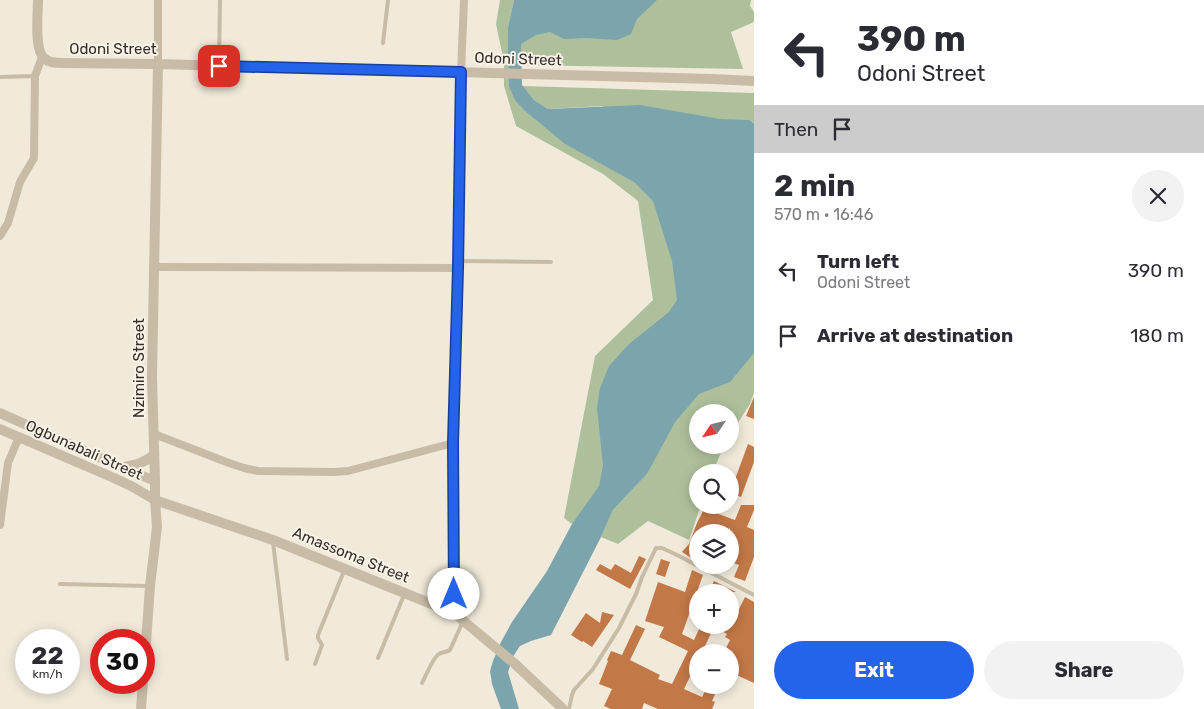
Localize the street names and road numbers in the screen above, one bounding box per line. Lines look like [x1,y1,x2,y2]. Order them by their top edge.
street label: Odoni Street [69,40,157,58]
street label: Odoni Street [474,48,562,70]
street label: Nzimiro Street [130,318,148,418]
street label: Ogbunabali Street [23,416,145,484]
street label: Amassoma Street [290,523,412,587]

